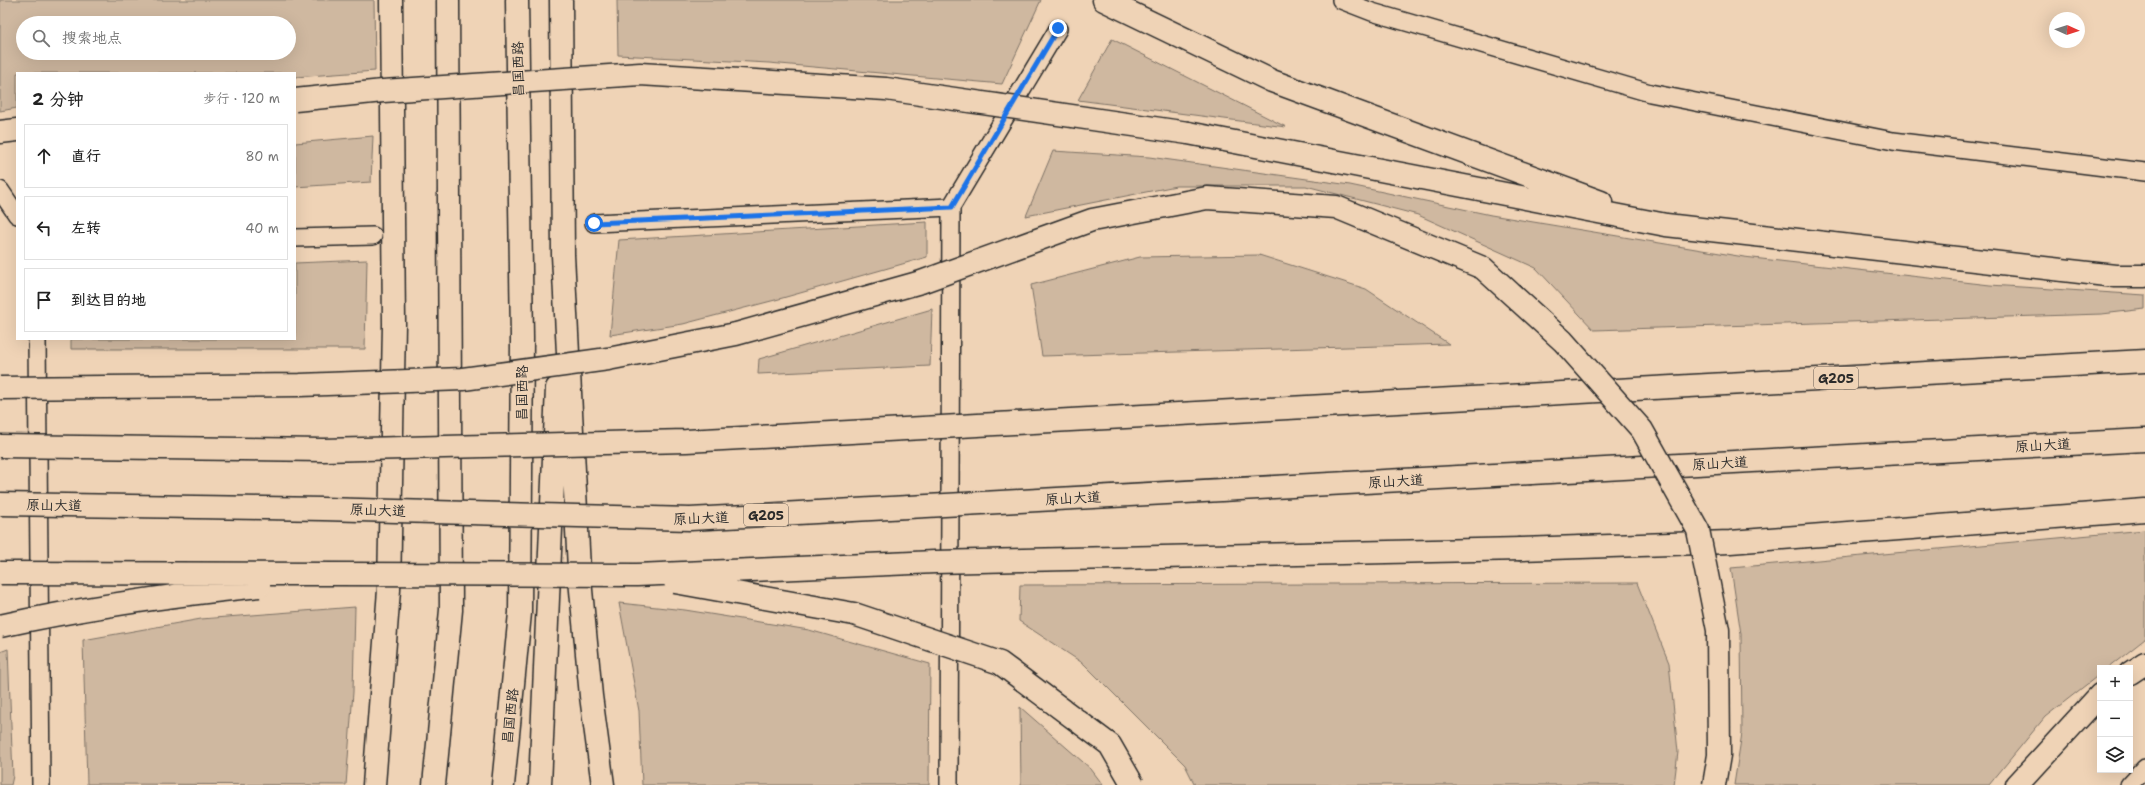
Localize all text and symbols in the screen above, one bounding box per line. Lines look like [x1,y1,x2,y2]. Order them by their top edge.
north arrow [2049,12,2085,48]
search box [16,16,296,60]
route end [1049,19,1067,37]
icon: search [30,27,52,49]
text: 搜索地点 [62,28,122,48]
street label: 昌国西路 [509,41,527,97]
text: 2 分钟 [32,88,84,110]
text: 步行 · 120 m [203,90,280,107]
icon: ahead [33,145,55,167]
text: 直行 [71,146,101,166]
text: 80 m [245,148,279,165]
route start [585,214,603,232]
icon: left [33,217,55,239]
text: 左转 [71,218,101,238]
text: 40 m [245,220,279,237]
icon: arrive [33,289,55,311]
text: 到达目的地 [71,290,146,310]
street label: 昌国西路 [513,365,531,421]
road number: G205 [1814,367,1858,389]
street label: 原山大道 [2015,435,2071,455]
street label: 原山大道 [1692,453,1748,473]
street label: 原山大道 [1368,471,1424,491]
street label: 原山大道 [1045,488,1101,508]
street label: 原山大道 [26,496,82,514]
street label: 原山大道 [350,500,406,520]
road number: G205 [744,504,788,526]
street label: 原山大道 [673,508,729,528]
map controls [2097,665,2133,773]
button: + [2097,665,2133,701]
street label: 昌国西路 [498,687,522,745]
button: − [2097,701,2133,737]
button: layers [2097,737,2133,773]

